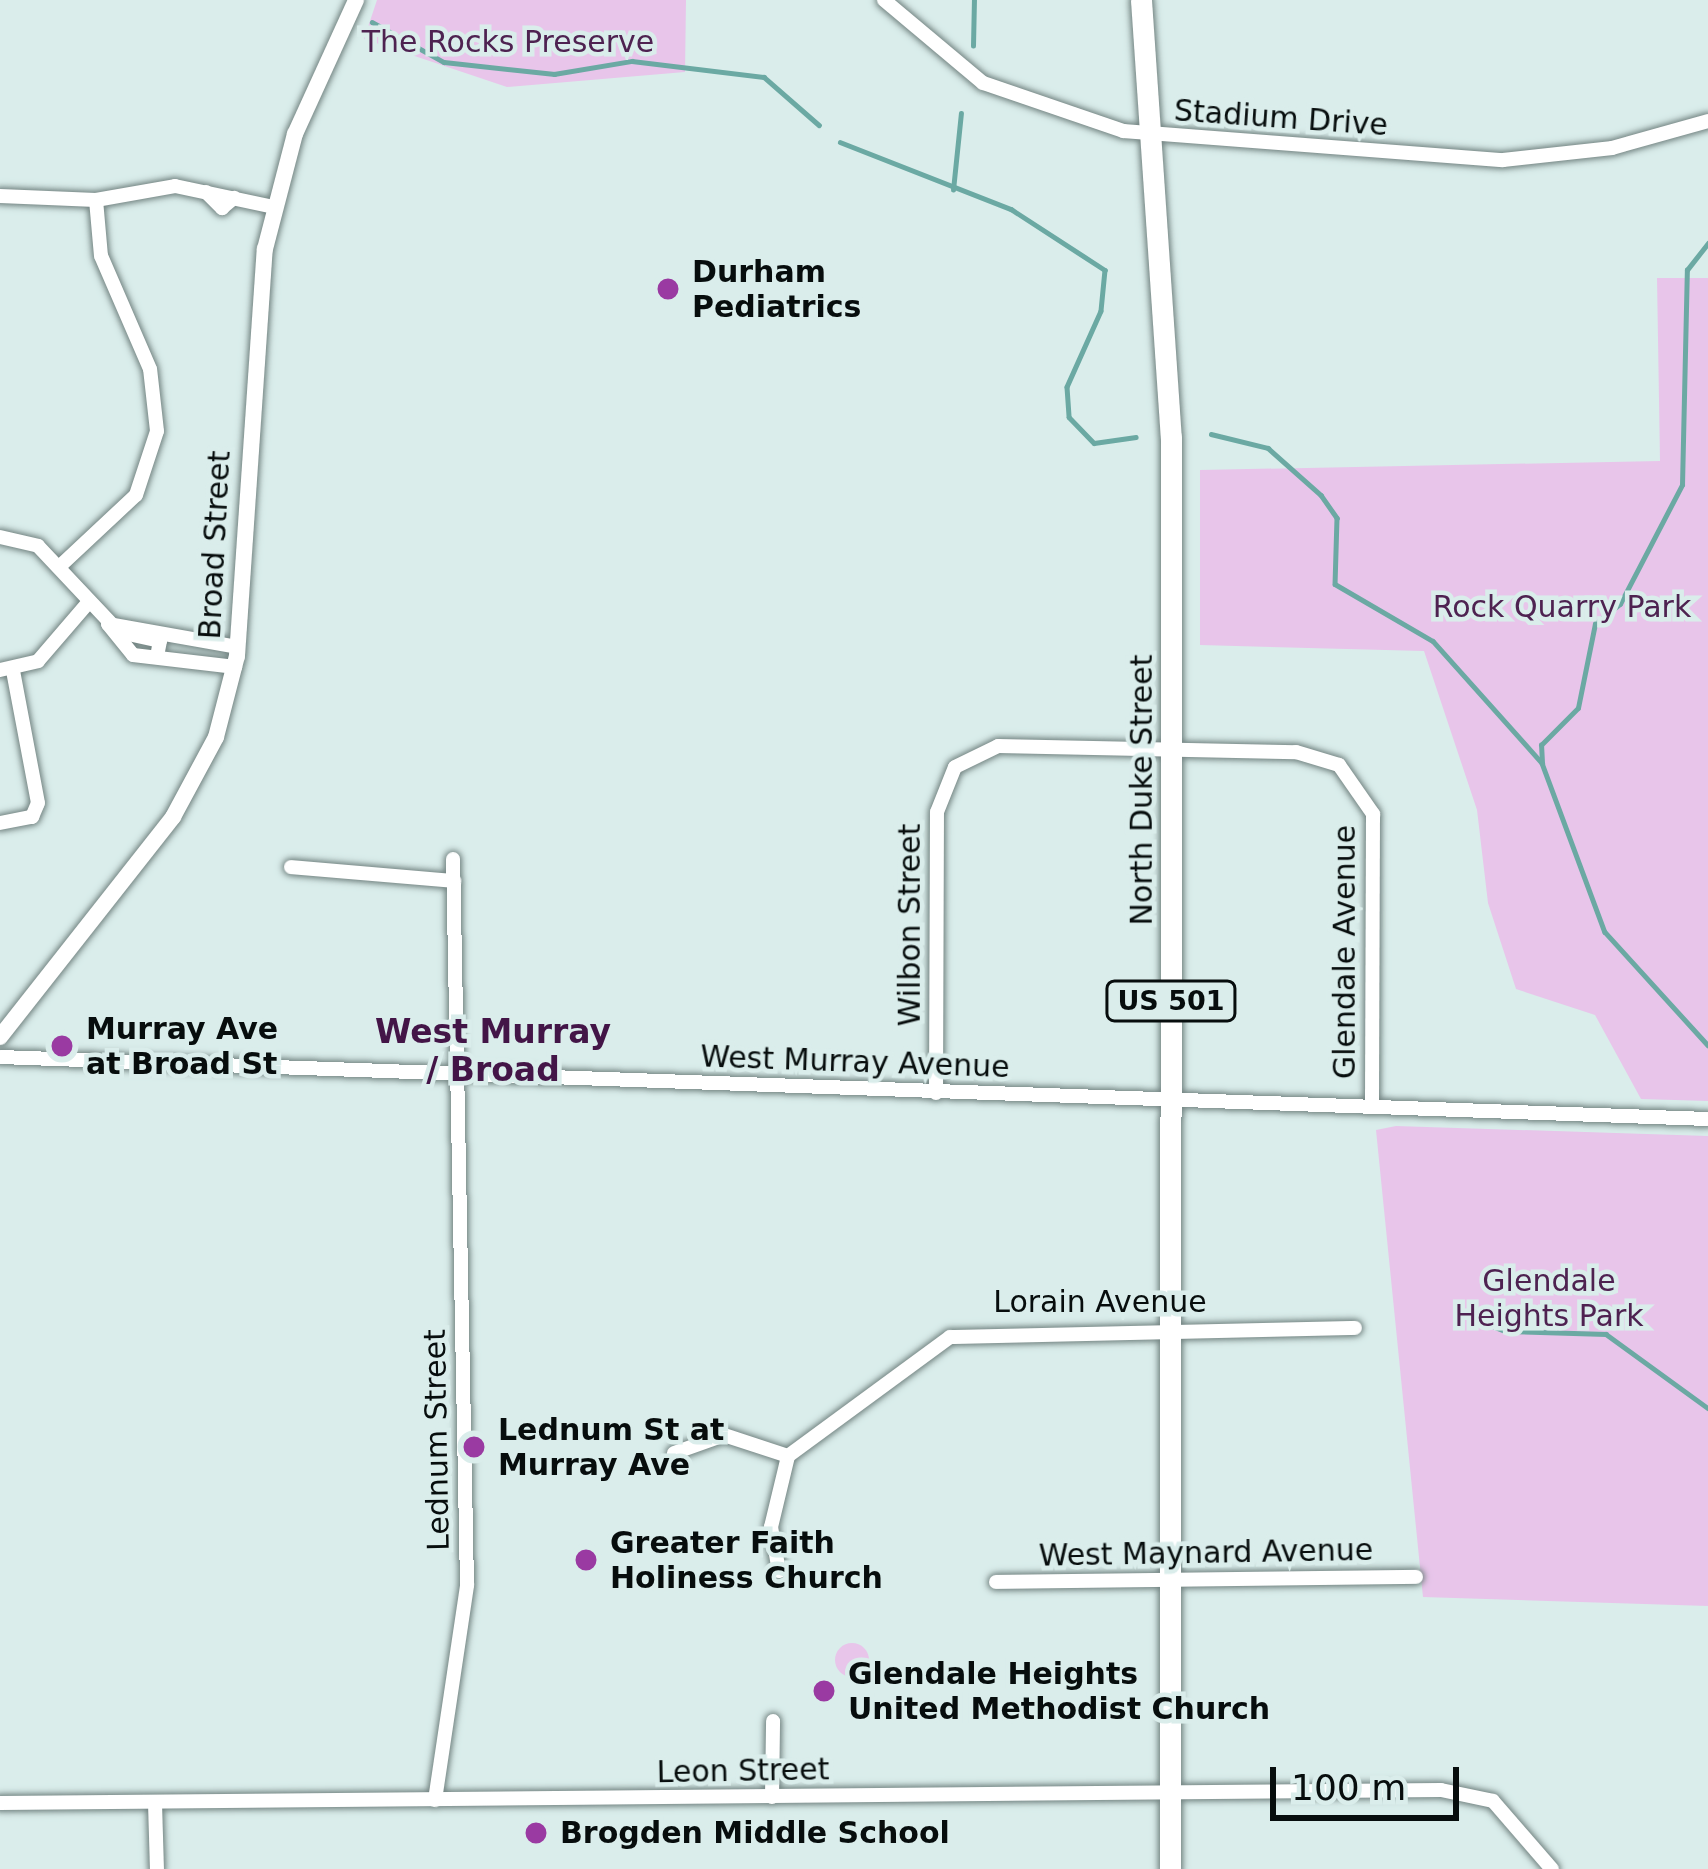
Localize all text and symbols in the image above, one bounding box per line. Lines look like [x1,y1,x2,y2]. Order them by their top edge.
park label: The Rocks Preserve [362,24,654,60]
street label: Stadium Drive [1173,93,1389,143]
place label: Durham Pediatrics [692,254,861,324]
marker: Durham Pediatrics [655,276,681,302]
street label: Broad Street [192,450,238,640]
park label: Rock Quarry Park [1433,589,1691,625]
street label: North Duke Street [1124,654,1160,926]
street label: Wilbon Street [892,824,928,1026]
street label: Glendale Avenue [1327,825,1363,1079]
road number: US 501 [1105,980,1237,1022]
place label: Murray Ave at Broad St [86,1011,278,1082]
district label: West Murray / Broad [375,1012,611,1090]
marker: Murray Ave at Broad St [49,1033,75,1059]
street label: West Murray Avenue [700,1039,1010,1085]
park label: Glendale Heights Park [1454,1263,1644,1334]
street label: Lorain Avenue [993,1284,1207,1320]
street label: Lednum Street [417,1329,457,1551]
place label: Lednum St at Murray Ave [498,1412,724,1482]
marker: Lednum St at Murray Ave [461,1434,487,1460]
place label: Greater Faith Holiness Church [610,1525,883,1596]
street label: West Maynard Avenue [1038,1532,1374,1574]
marker: Greater Faith Holiness Church [573,1547,599,1573]
place label: Glendale Heights United Methodist Church [848,1656,1270,1726]
marker: Glendale Heights United Methodist Church [811,1678,837,1704]
scale bar [1276,1743,1465,1817]
street label: Leon Street [656,1751,830,1791]
text: 100 m [1291,1767,1406,1808]
place label: Brogden Middle School [560,1815,950,1851]
marker: Brogden Middle School [523,1820,549,1846]

